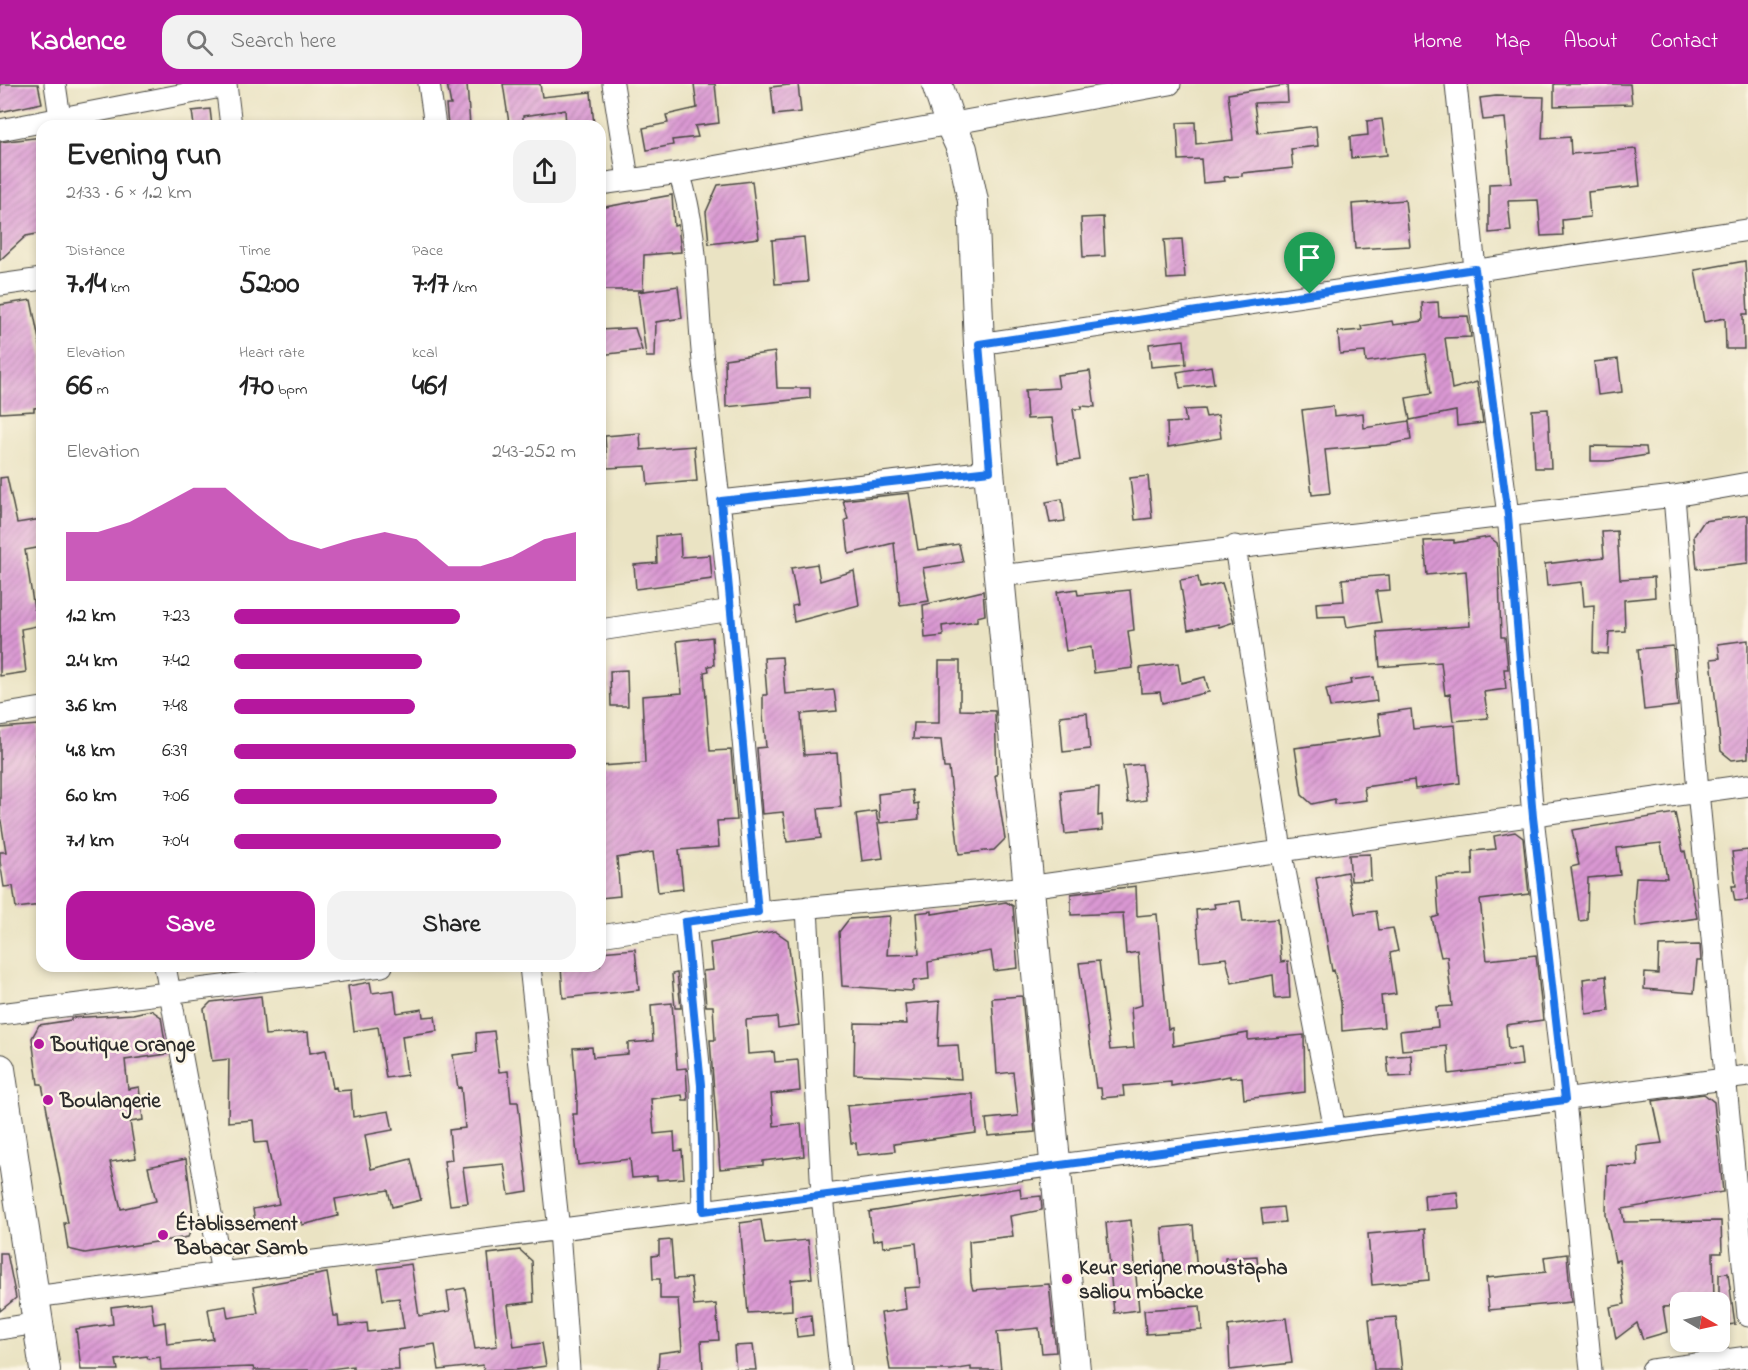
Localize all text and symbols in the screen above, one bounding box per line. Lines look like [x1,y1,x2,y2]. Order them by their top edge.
search box [162,15,582,69]
text: Kadence [30,22,126,63]
icon: search [183,26,216,59]
text: Search here [231,26,336,58]
text: Home [1413,27,1462,57]
text: Map [1495,27,1530,57]
text: About [1563,27,1617,57]
text: Contact [1650,27,1718,57]
text: Evening run [66,132,221,180]
button: share [513,140,576,203]
text: 21:33 · 6 × 1.2 km [66,179,192,208]
pin [1284,232,1335,294]
text: Distance [66,239,125,263]
text: Time [239,239,271,263]
text: Pace [412,239,443,263]
icon: arrive [1293,241,1326,274]
text: 7.14 [66,263,106,307]
text: 52:00 [239,263,300,307]
text: 7:17 [412,263,449,307]
text: km [106,276,130,300]
text: /km [449,276,477,300]
text: Elevation [66,341,125,365]
text: Heart rate [239,341,305,365]
text: kcal [412,341,437,365]
text: 66 [66,365,92,409]
text: 170 [239,365,274,409]
text: 461 [412,365,447,409]
text: m [92,378,109,402]
text: bpm [274,378,307,402]
text: Elevation [66,438,140,467]
text: 243–252 m [492,438,576,467]
text: 1.2 km [66,602,116,631]
text: 7:23 [162,602,190,631]
text: 2.4 km [66,647,118,676]
text: 7:42 [162,647,190,676]
text: 3.6 km [66,692,116,721]
text: 7:48 [162,692,188,721]
text: 4.8 km [66,737,115,766]
text: 6:39 [162,737,187,766]
text: 6.0 km [66,782,117,811]
text: 7:06 [162,782,189,811]
text: 7.1 km [66,827,114,856]
text: 7:04 [162,827,189,856]
button: Save [66,891,315,960]
button: Share [327,891,576,960]
place label: Boutique Orange [50,1031,196,1063]
marker: Boutique Orange [32,1037,46,1051]
place label: Boulangerie [59,1087,161,1119]
marker: Boulangerie [41,1093,55,1107]
place label: Établissement Babacar Samb [174,1210,308,1264]
marker: Établissement Babacar Samb [156,1228,170,1242]
place label: Keur serigne moustapha saliou mbacke [1079,1254,1288,1308]
marker: Keur serigne moustapha saliou mbacke [1060,1272,1074,1286]
north arrow [1670,1292,1730,1352]
map controls [1670,1292,1730,1352]

